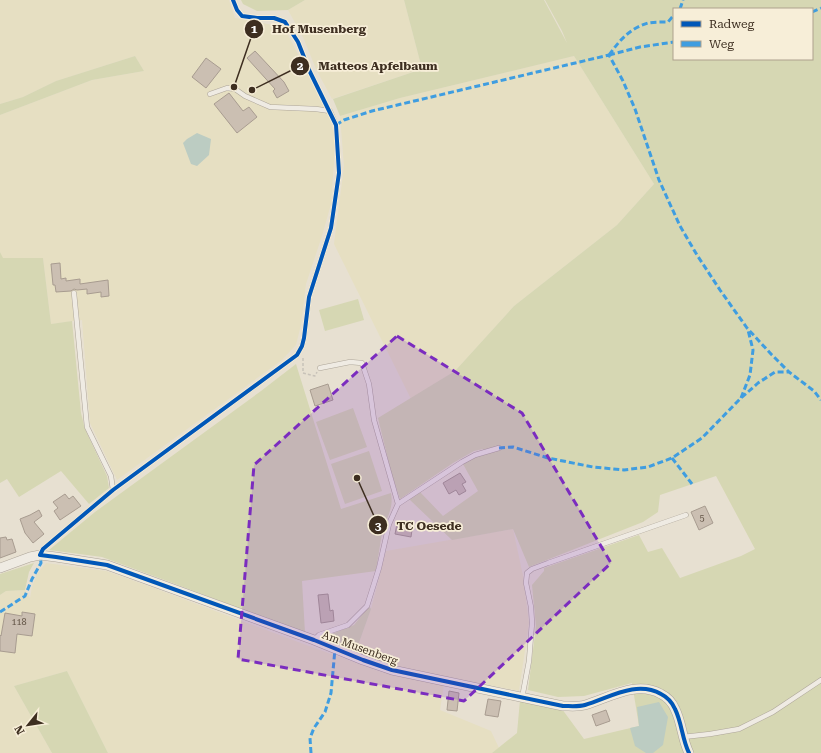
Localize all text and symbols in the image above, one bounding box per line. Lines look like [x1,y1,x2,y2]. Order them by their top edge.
legend [673,8,813,60]
callout: Hof Musenberg [244,17,374,41]
text: Radweg [709,17,755,31]
text: 1 [251,22,258,36]
text: Hof Musenberg [272,22,367,36]
text: Weg [709,37,734,51]
callout: Matteos Apfelbaum [290,54,446,78]
text: 2 [297,59,304,73]
text: Matteos Apfelbaum [318,59,438,73]
callout: TC Oesede [368,513,469,537]
house number: 5 [699,513,705,523]
text: 3 [375,519,382,533]
text: TC Oesede [397,519,462,533]
house number: 118 [11,617,27,627]
street label: Am Musenberg [320,628,400,668]
north arrow [8,705,48,745]
text: N [12,722,28,737]

